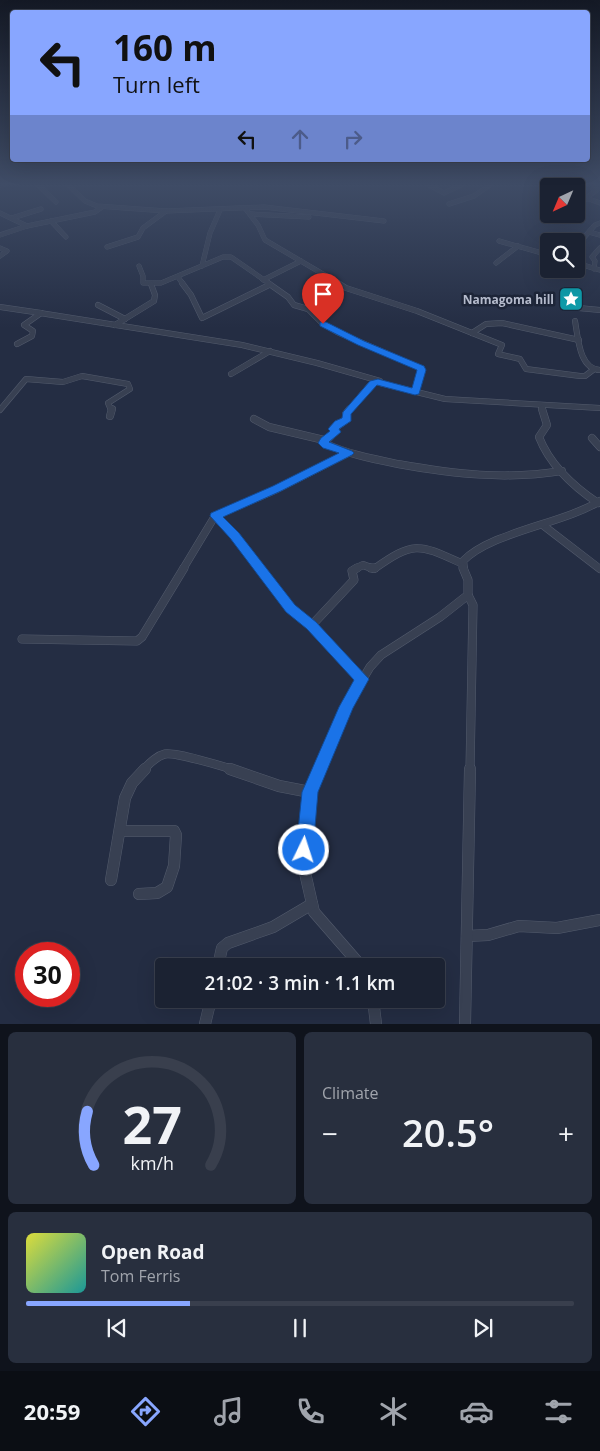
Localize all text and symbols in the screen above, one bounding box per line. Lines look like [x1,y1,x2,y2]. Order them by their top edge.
text: 160 m [113,24,217,71]
icon: left [30,30,95,95]
text: Turn left [113,69,200,99]
icon: left [233,125,261,153]
icon: ahead [286,125,314,153]
icon: right [339,125,367,153]
north arrow [540,178,585,222]
map controls [540,178,585,278]
button: search [540,233,585,278]
pin [302,273,344,324]
icon: arrive [309,280,337,308]
place icon: Namagoma hill [558,286,584,312]
place label: Namagoma hill [463,291,554,308]
position arrow [277,823,329,875]
speed limit sign: 30 [15,942,80,1007]
text: 21:02 · 3 min · 1.1 km [205,970,395,996]
text: Climate [322,1082,379,1104]
text: 27 [122,1088,182,1159]
text: 20.5° [402,1106,494,1158]
text: − [322,1114,338,1152]
text: + [558,1114,574,1152]
text: km/h [130,1151,174,1175]
text: Open Road [101,1239,205,1265]
text: Tom Ferris [101,1265,180,1287]
icon: previous [103,1314,131,1342]
icon: pause [286,1314,314,1342]
icon: next [469,1314,497,1342]
icon: directions [128,1394,163,1429]
icon: music [211,1394,246,1429]
icon: phone [293,1394,328,1429]
icon: climate [376,1394,411,1429]
icon: car [459,1394,494,1429]
icon: filters [541,1394,576,1429]
text: 20:59 [24,1396,80,1426]

